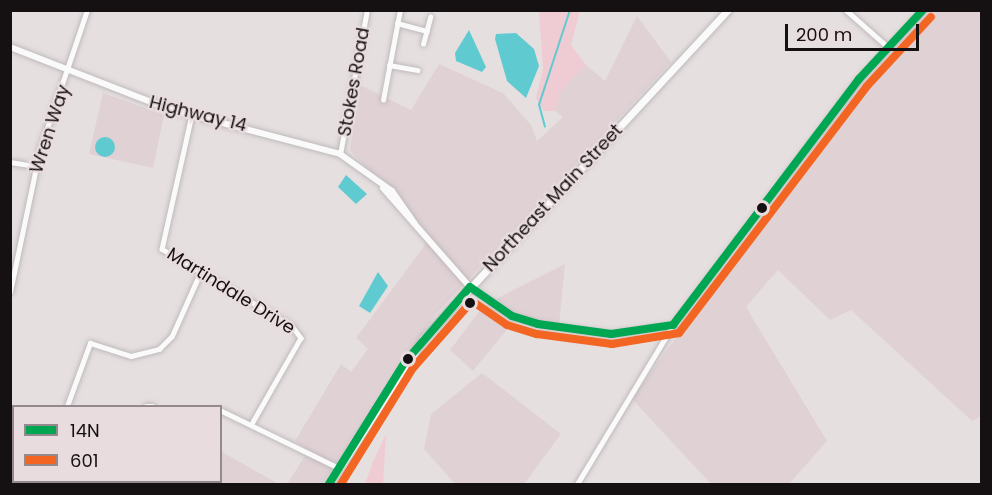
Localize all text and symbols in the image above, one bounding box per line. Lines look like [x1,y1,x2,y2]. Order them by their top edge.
scale bar [788,12,922,50]
text: 200 m [796,22,852,47]
street label: Stokes Road [334,26,374,138]
street label: Wren Way [26,82,74,176]
street label: Highway 14 [147,91,249,137]
street label: Northeast Main Street [479,120,627,276]
unlabelled marker [756,202,768,214]
street label: Martindale Drive [163,243,299,339]
unlabelled marker [464,297,476,309]
unlabelled marker [402,353,414,365]
legend [12,405,222,483]
text: 14N [70,418,100,443]
text: 601 [70,448,99,473]

